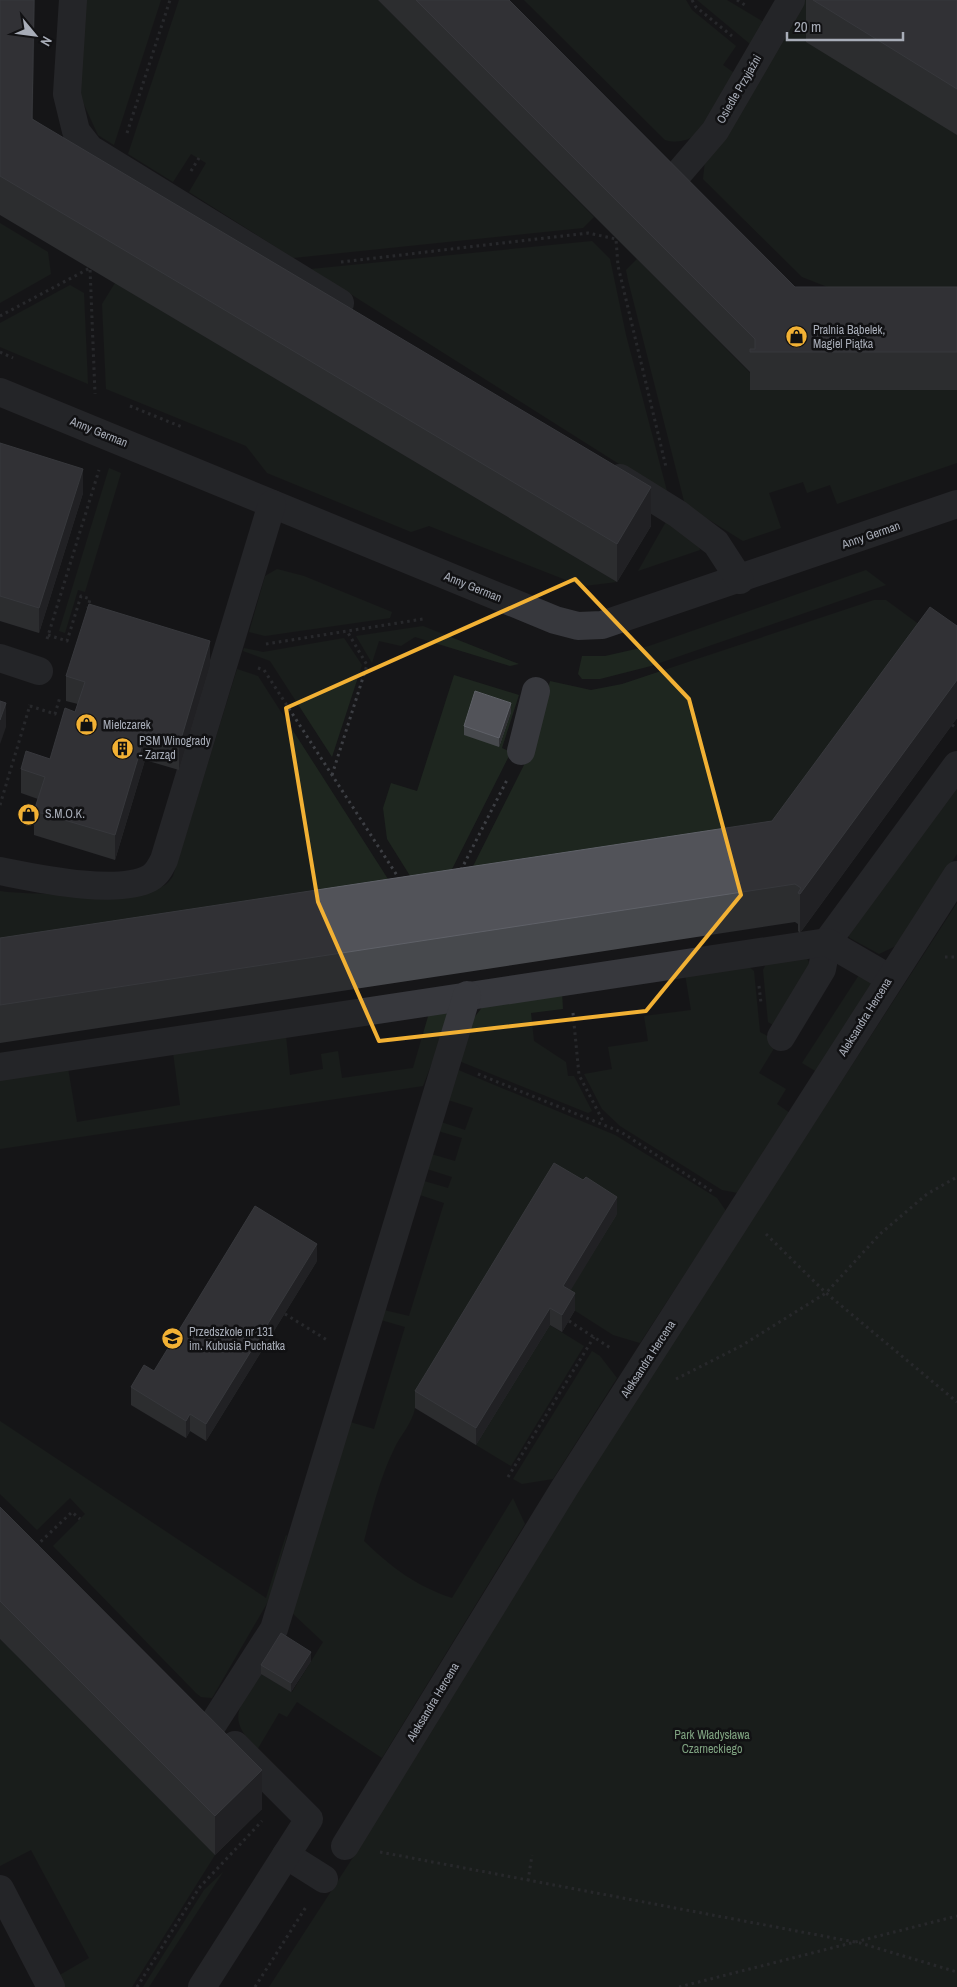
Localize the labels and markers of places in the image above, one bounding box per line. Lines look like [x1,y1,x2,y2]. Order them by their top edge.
place label: Pralnia Bąbelek, Magiel Piątka [813,322,885,352]
shop icon: Pralnia Bąbelek, Magiel Piątka [785,325,809,349]
shop icon: Mielczarek [75,713,99,737]
place label: Mielczarek [103,717,151,733]
place label: PSM Winogrady - Zarząd [139,733,211,763]
building icon: PSM Winogrady - Zarząd [111,736,135,760]
shop icon: S.M.O.K. [17,802,41,826]
place label: S.M.O.K. [45,806,85,822]
place label: Przedszkole nr 131 im. Kubusia Puchatka [189,1324,286,1354]
school or university icon: Przedszkole nr 131 im. Kubusia Puchatka [161,1327,185,1351]

